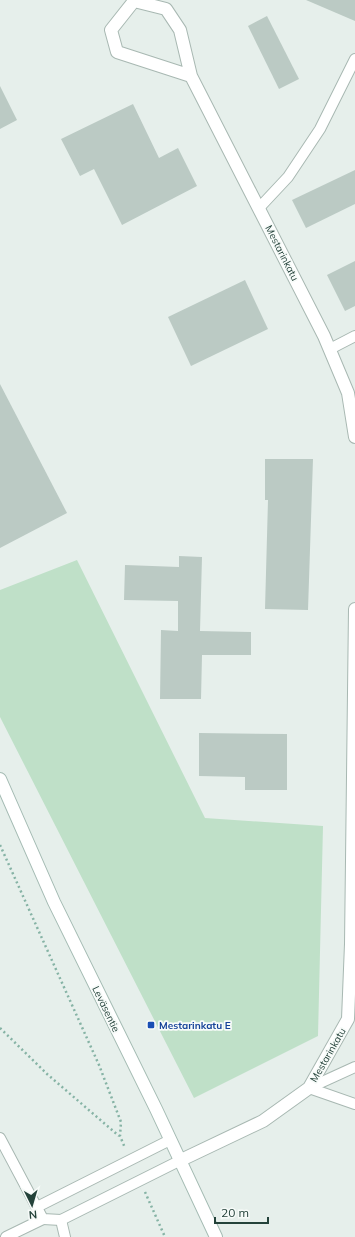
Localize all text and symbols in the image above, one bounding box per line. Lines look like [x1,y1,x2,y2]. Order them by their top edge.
street label: Mestarinkatu [262,223,302,283]
street label: Leväsentie [89,984,123,1034]
place label: Mestarinkatu E [159,1019,231,1032]
marker: Mestarinkatu E [146,1020,156,1030]
street label: Mestarinkatu [307,1025,349,1085]
north arrow [12,1185,52,1225]
scale bar [215,1199,268,1225]
text: 20 m [221,1205,249,1220]
text: N [28,1208,38,1222]

